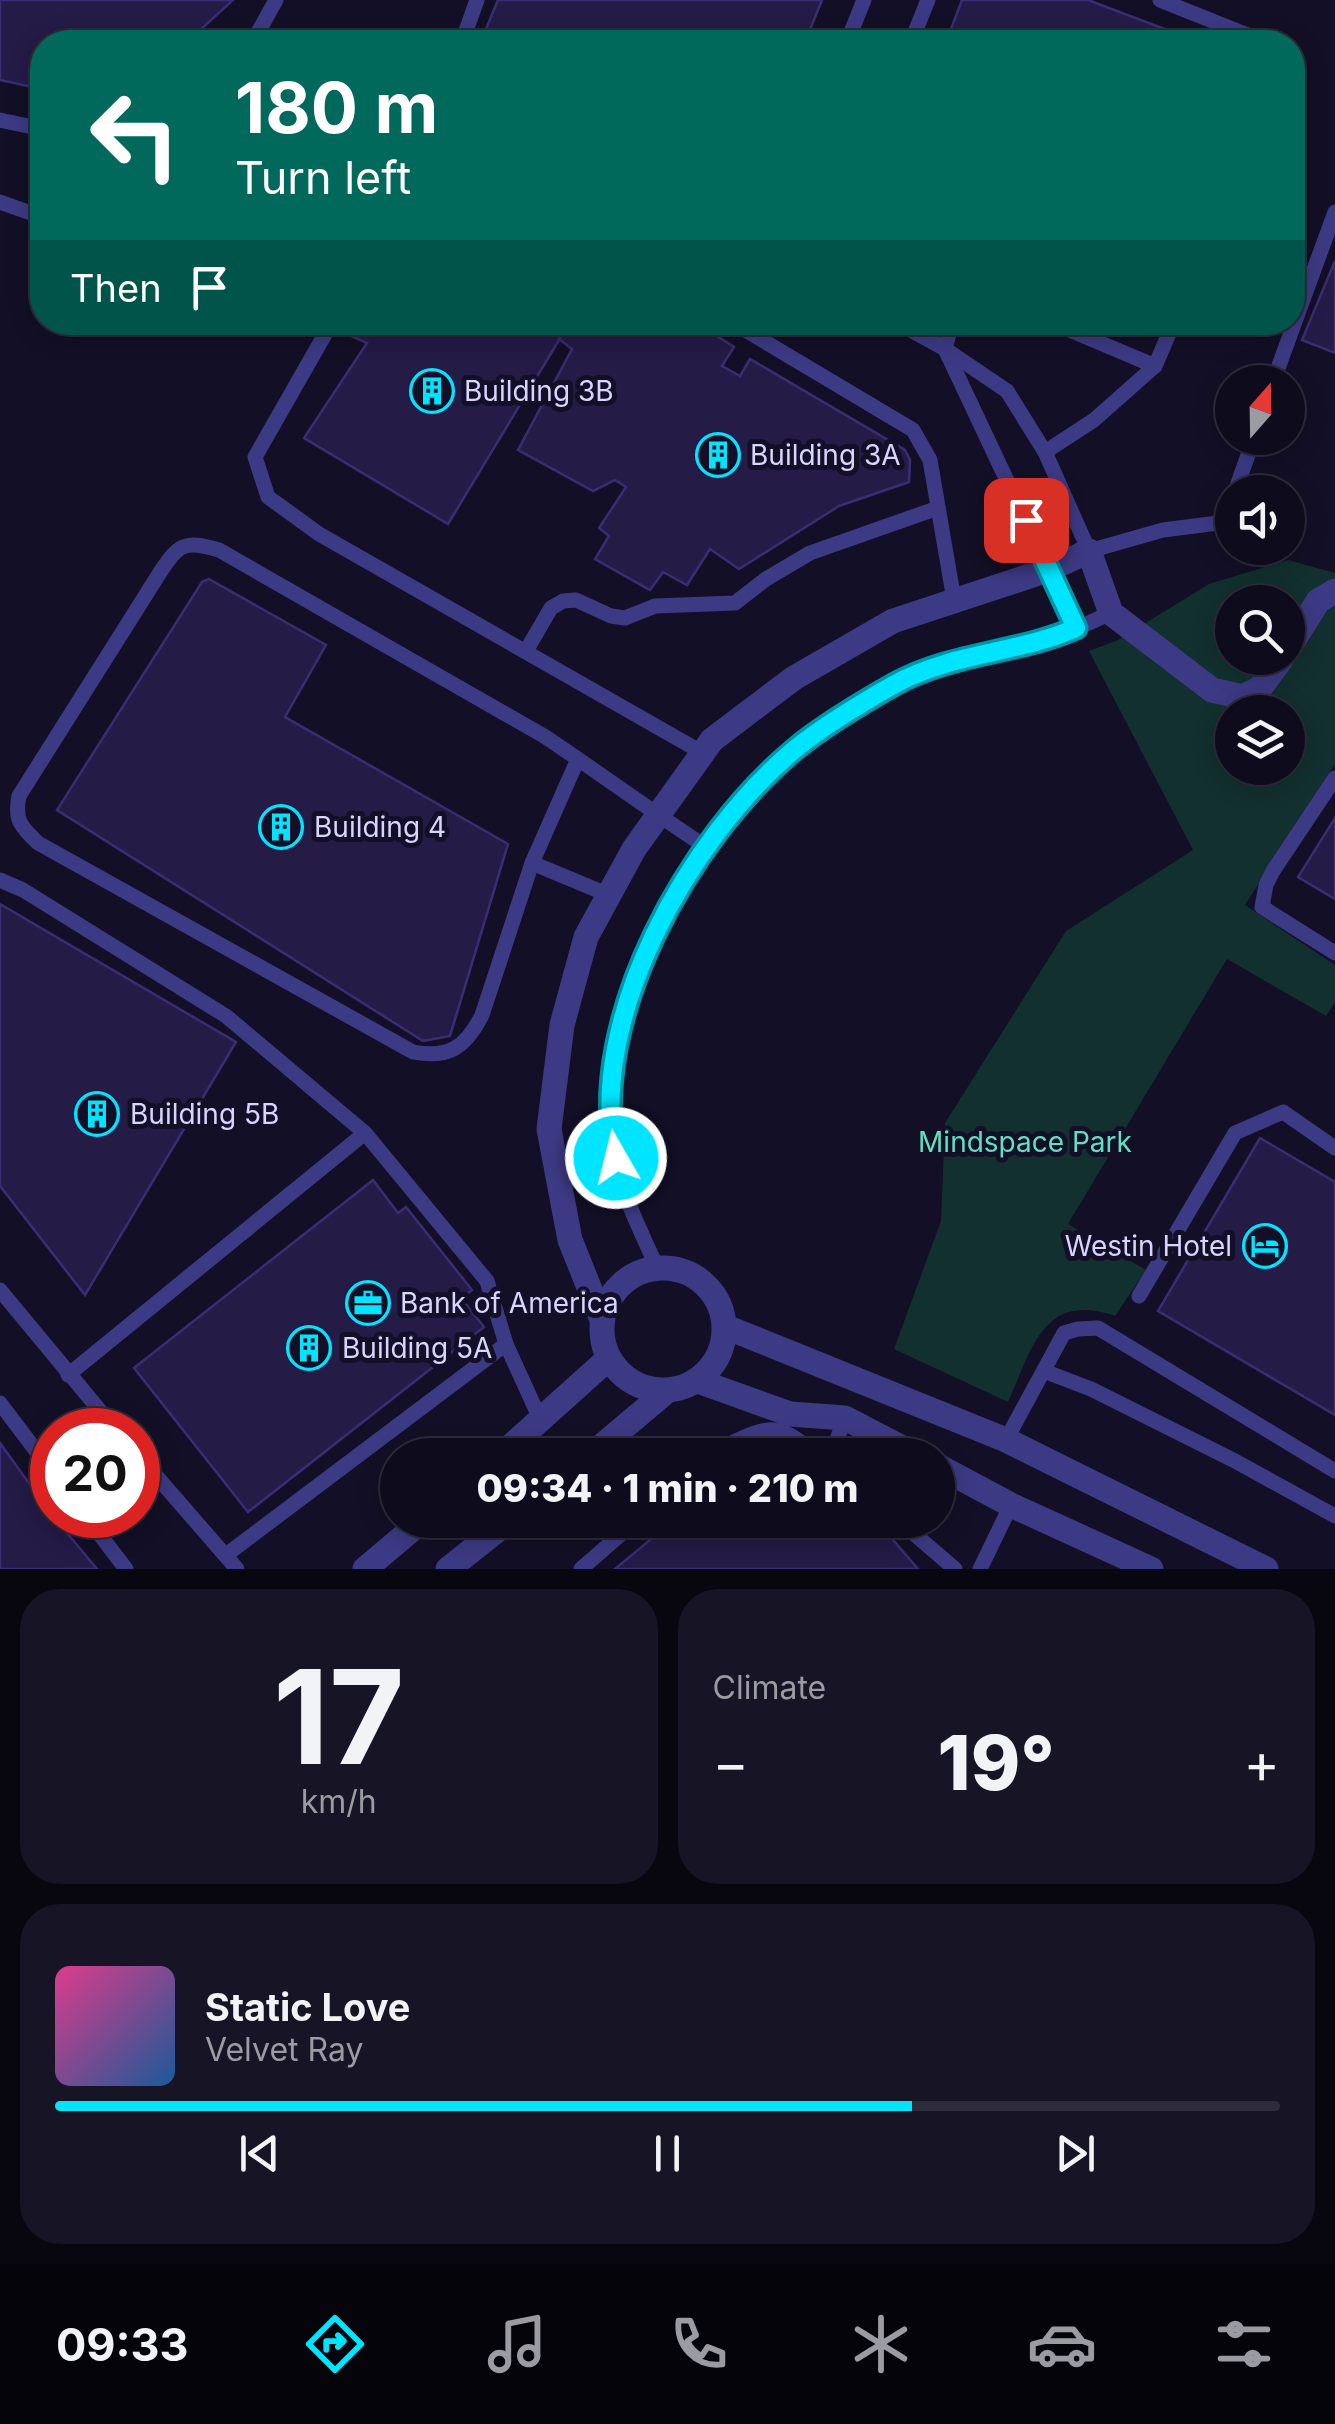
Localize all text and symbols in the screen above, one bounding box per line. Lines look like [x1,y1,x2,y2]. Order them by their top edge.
text: 180 m [235,65,438,150]
icon: left [70,70,200,200]
text: Turn left [235,150,411,205]
icon: arrive [182,260,237,315]
text: Then [70,265,162,311]
north arrow [1215,365,1305,455]
map controls [1215,365,1305,785]
building icon: Building 3B [409,368,455,414]
place label: Building 3B [464,374,614,408]
building icon: Building 3A [695,432,741,478]
place label: Building 3A [750,438,901,472]
button: sound [1215,475,1305,565]
pin [984,478,1069,563]
icon: arrive [999,493,1054,548]
button: search [1215,585,1305,675]
button: layers [1215,695,1305,785]
building icon: Building 4 [258,804,304,850]
place label: Building 4 [314,810,446,844]
building icon: Building 5B [74,1091,120,1137]
place label: Building 5B [130,1097,279,1131]
position arrow [564,1106,668,1210]
park label: Mindspace Park [918,1125,1132,1159]
hotel icon: Westin Hotel [1242,1223,1288,1269]
place label: Westin Hotel [1065,1229,1232,1263]
office icon: Bank of America [345,1280,391,1326]
place label: Bank of America [400,1286,619,1320]
building icon: Building 5A [286,1325,332,1371]
place label: Building 5A [342,1331,492,1365]
speed limit sign: 20 [30,1408,160,1538]
text: 09:34 · 1 min · 210 m [476,1465,859,1511]
text: 17 [273,1638,405,1795]
text: Climate [713,1668,826,1707]
text: 19° [938,1717,1055,1808]
text: − [713,1730,749,1796]
text: + [1244,1730,1280,1796]
text: km/h [301,1782,377,1821]
text: Static Love [205,1984,410,2030]
text: Velvet Ray [205,2030,363,2069]
icon: previous [232,2126,287,2181]
icon: pause [640,2126,695,2181]
icon: next [1048,2126,1103,2181]
icon: directions [300,2309,370,2379]
icon: music [482,2309,552,2379]
icon: phone [664,2309,734,2379]
icon: climate [846,2309,916,2379]
icon: car [1027,2309,1097,2379]
icon: filters [1209,2309,1279,2379]
text: 09:33 [56,2317,189,2372]

